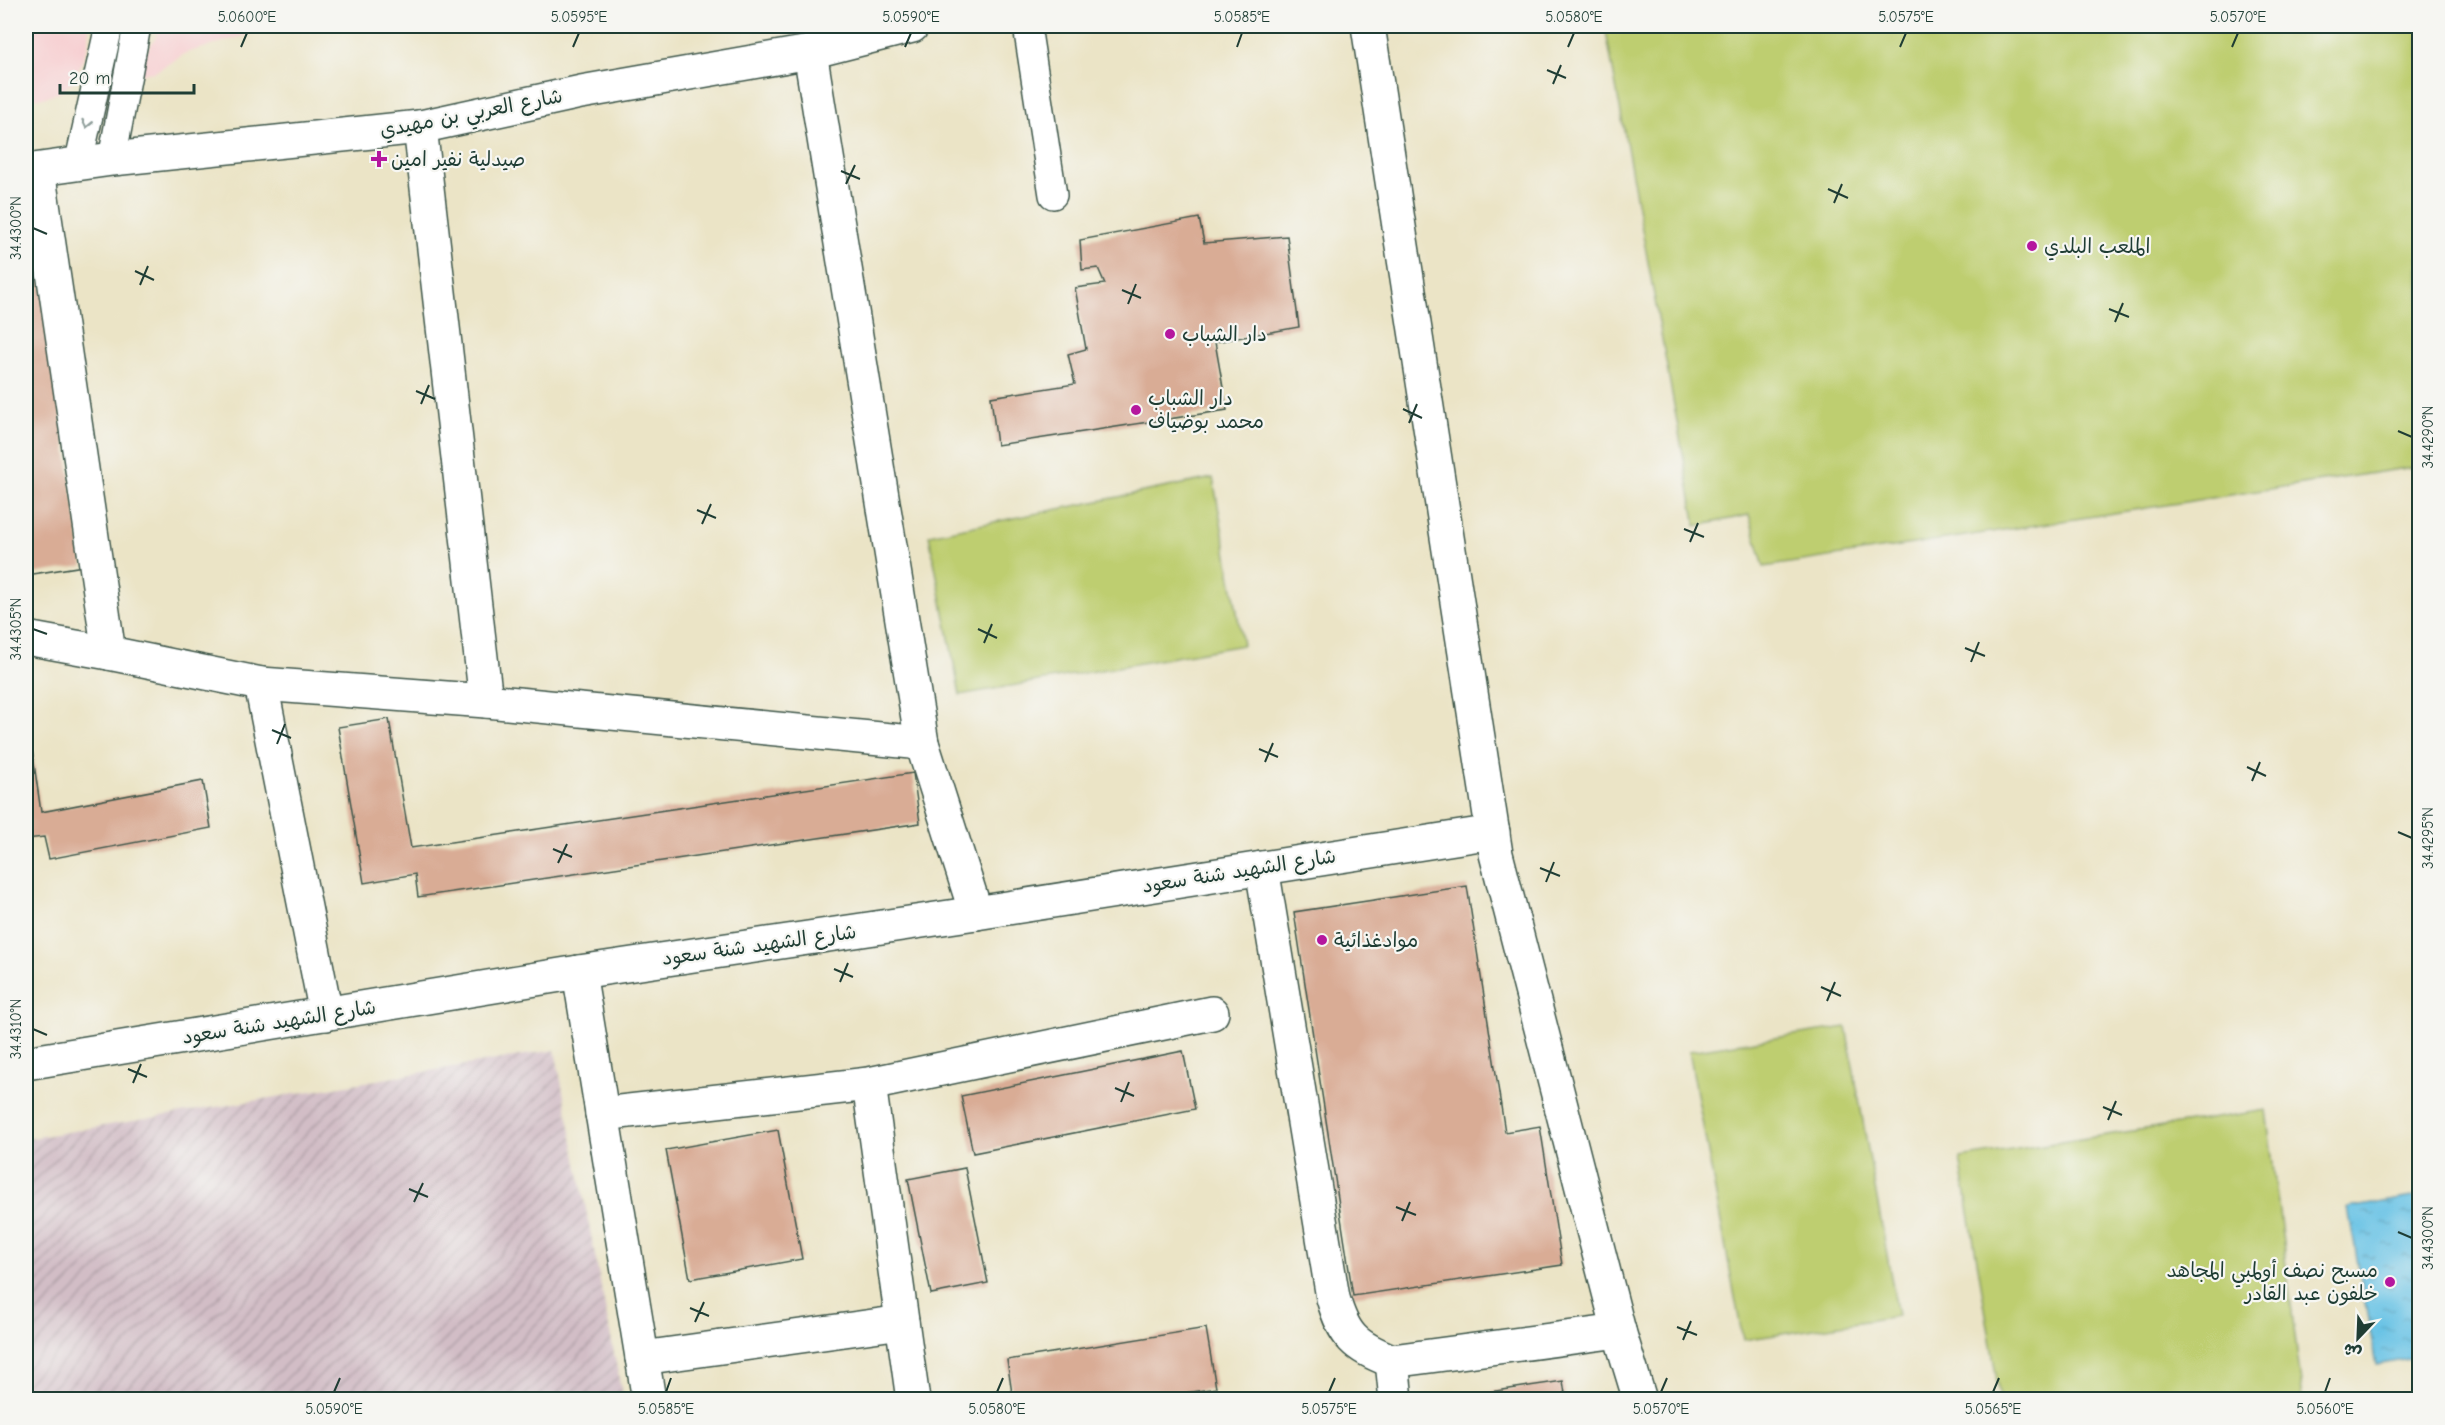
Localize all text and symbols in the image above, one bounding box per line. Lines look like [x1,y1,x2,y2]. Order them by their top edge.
text: 5.0600°E [218,8,276,26]
text: 5.0595°E [551,8,607,26]
text: 5.0590°E [882,8,940,26]
text: 5.0585°E [1214,8,1270,26]
text: 5.0580°E [1545,8,1603,26]
text: 5.0575°E [1878,8,1934,26]
text: 5.0570°E [2210,8,2266,26]
scale bar [60,57,194,95]
text: 20 m [69,68,110,89]
street label: شارع العربي بن مهيدي [378,84,565,148]
one-way arrow [82,118,95,128]
place label: صيدلية نفير امين [391,148,525,171]
marker: صيدلية نفير امين [372,152,386,166]
text: 34.4300°N [7,196,25,260]
place label: الملعب البلدي [2044,235,2151,261]
marker: الملعب البلدي [2025,239,2039,253]
place label: دار الشباب [1182,323,1267,346]
marker: دار الشباب [1163,327,1177,341]
place label: دار الشباب محمد بوضياف [1148,387,1264,433]
marker: دار الشباب محمد بوضياف [1129,403,1143,417]
text: 34.4290°N [2419,406,2437,468]
text: 34.4305°N [7,598,25,660]
text: 34.4295°N [2419,807,2437,869]
street label: شارع الشهيد شنة سعود [1140,844,1338,900]
street label: شارع الشهيد شنة سعود [660,920,858,972]
place label: موادغذائية [1334,929,1418,952]
marker: موادغذائية [1315,933,1329,947]
street label: شارع الشهيد شنة سعود [180,995,378,1051]
text: 34.4310°N [7,999,25,1059]
text: 34.4300°N [2419,1206,2437,1270]
place label: مسبح نصف أولمبي المجاهد خلفون عبد القادر [2166,1259,2378,1306]
marker: مسبح نصف أولمبي المجاهد خلفون عبد القادر [2383,1275,2397,1289]
north arrow [2328,1308,2388,1368]
text: ش [2341,1339,2364,1363]
text: 5.0590°E [305,1400,363,1418]
text: 5.0585°E [638,1400,694,1418]
text: 5.0580°E [968,1400,1026,1418]
text: 5.0575°E [1301,1400,1357,1418]
text: 5.0570°E [1633,1400,1689,1418]
text: 5.0565°E [1965,1400,2021,1418]
text: 5.0560°E [2296,1400,2354,1418]

